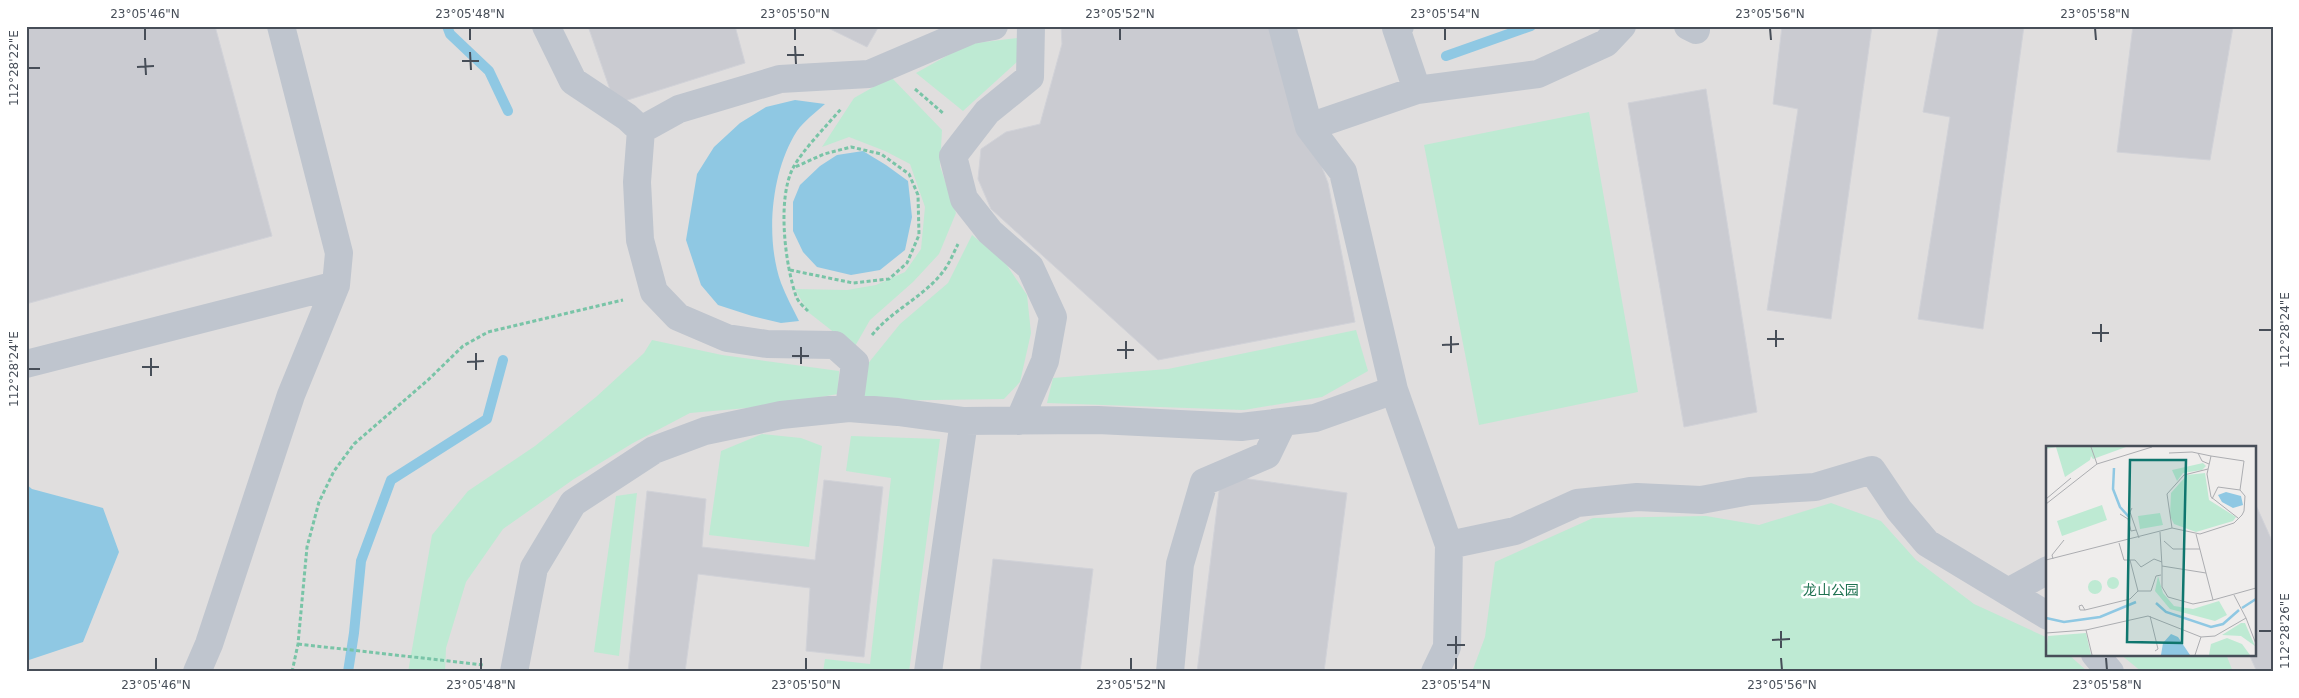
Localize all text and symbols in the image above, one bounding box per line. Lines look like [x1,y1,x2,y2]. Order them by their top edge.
text: 23°05'46"N [110,7,180,21]
text: 23°05'48"N [435,7,505,21]
text: 23°05'50"N [760,7,830,21]
text: 23°05'52"N [1085,7,1155,21]
text: 23°05'54"N [1410,7,1480,21]
text: 23°05'56"N [1735,7,1805,21]
text: 23°05'58"N [2060,7,2130,21]
text: 112°28'22"E [7,30,21,106]
text: 112°28'24"E [2278,292,2292,368]
text: 112°28'24"E [7,331,21,407]
inset map [2046,446,2256,656]
park label: 龙山公园 [1803,582,1859,598]
text: 112°28'26"E [2278,593,2292,669]
text: 23°05'46"N [121,678,191,692]
text: 23°05'48"N [446,678,516,692]
text: 23°05'50"N [771,678,841,692]
text: 23°05'52"N [1096,678,1166,692]
text: 23°05'54"N [1421,678,1491,692]
text: 23°05'56"N [1747,678,1817,692]
text: 23°05'58"N [2072,678,2142,692]

